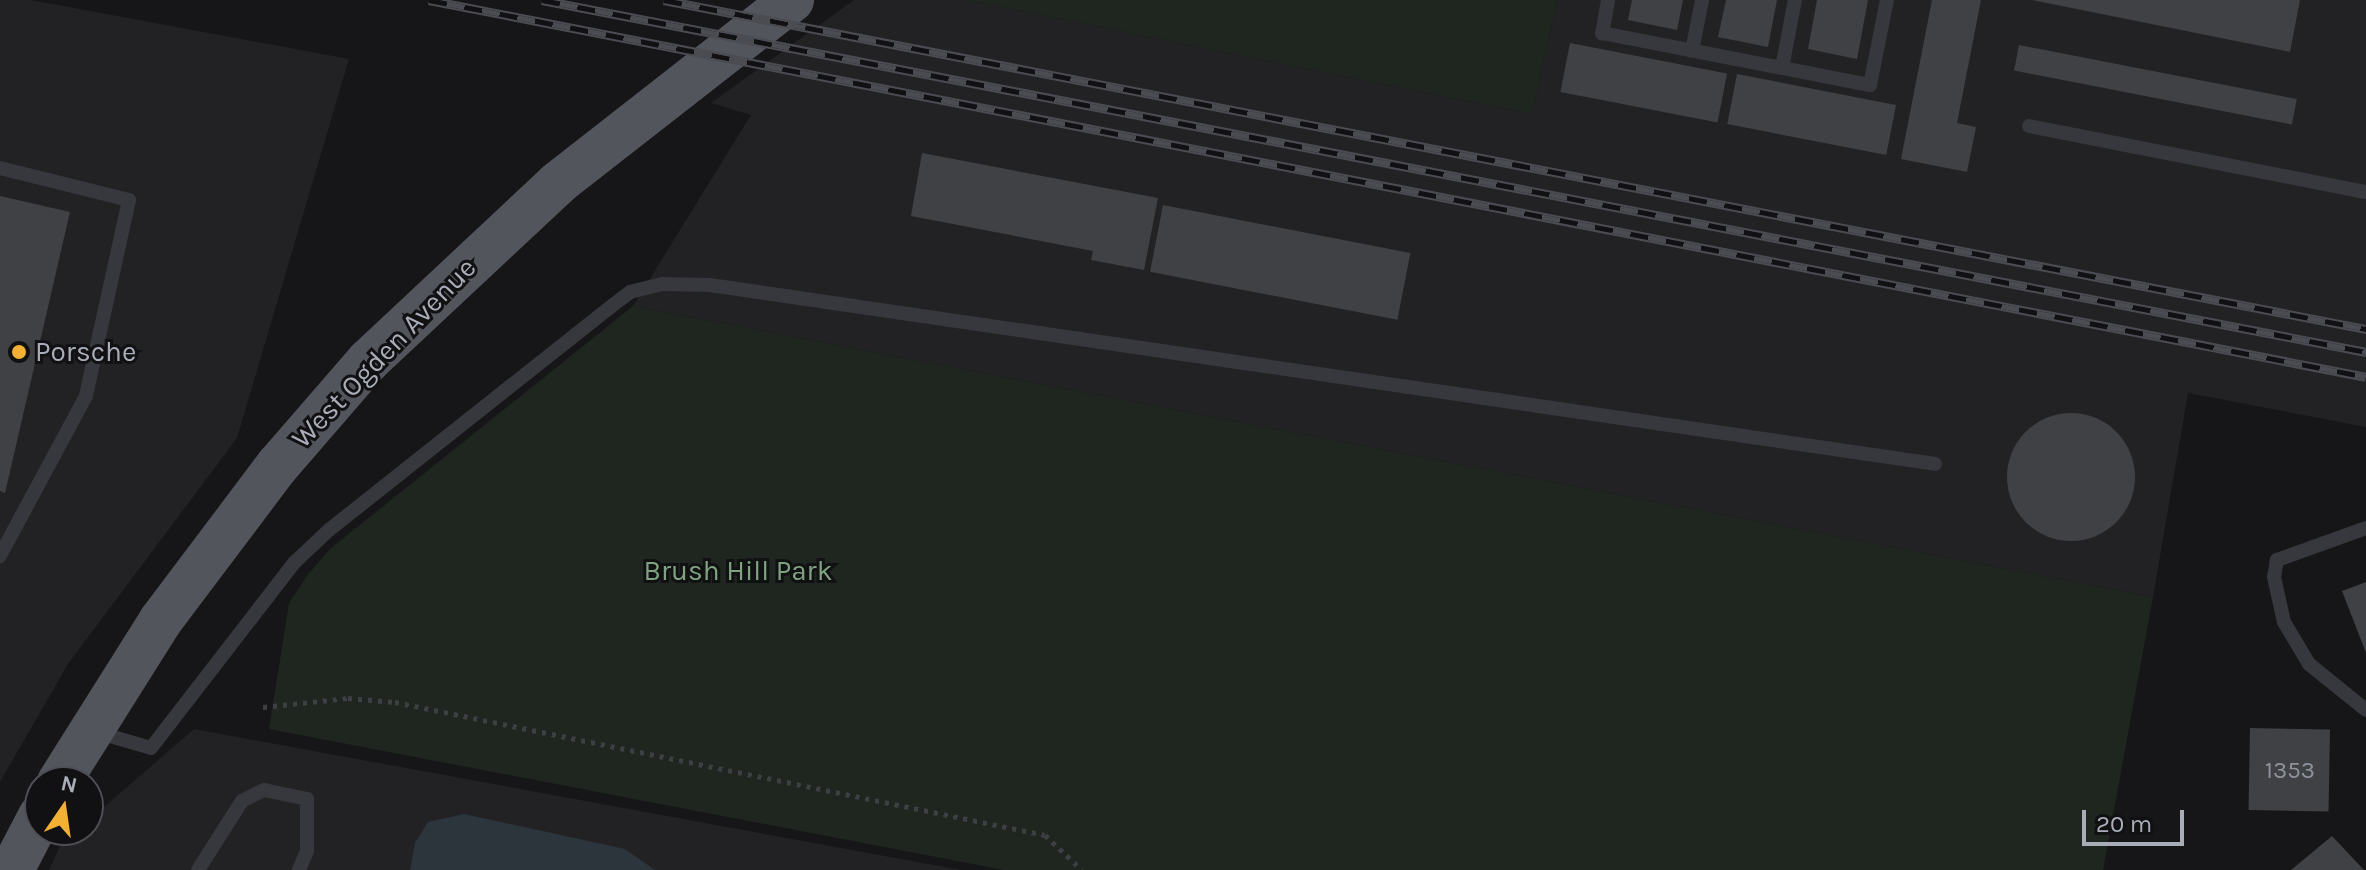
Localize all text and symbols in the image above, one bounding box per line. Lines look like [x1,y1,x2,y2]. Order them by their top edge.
street label: West Ogden Avenue [285,251,483,455]
place label: Porsche [35,335,136,369]
marker: Porsche [10,343,28,361]
park label: Brush Hill Park [644,554,832,588]
house number: 1353 [2265,757,2315,785]
north arrow [24,766,104,846]
text: N [58,770,80,799]
scale bar [2086,794,2188,844]
text: 20 m [2096,810,2152,838]

